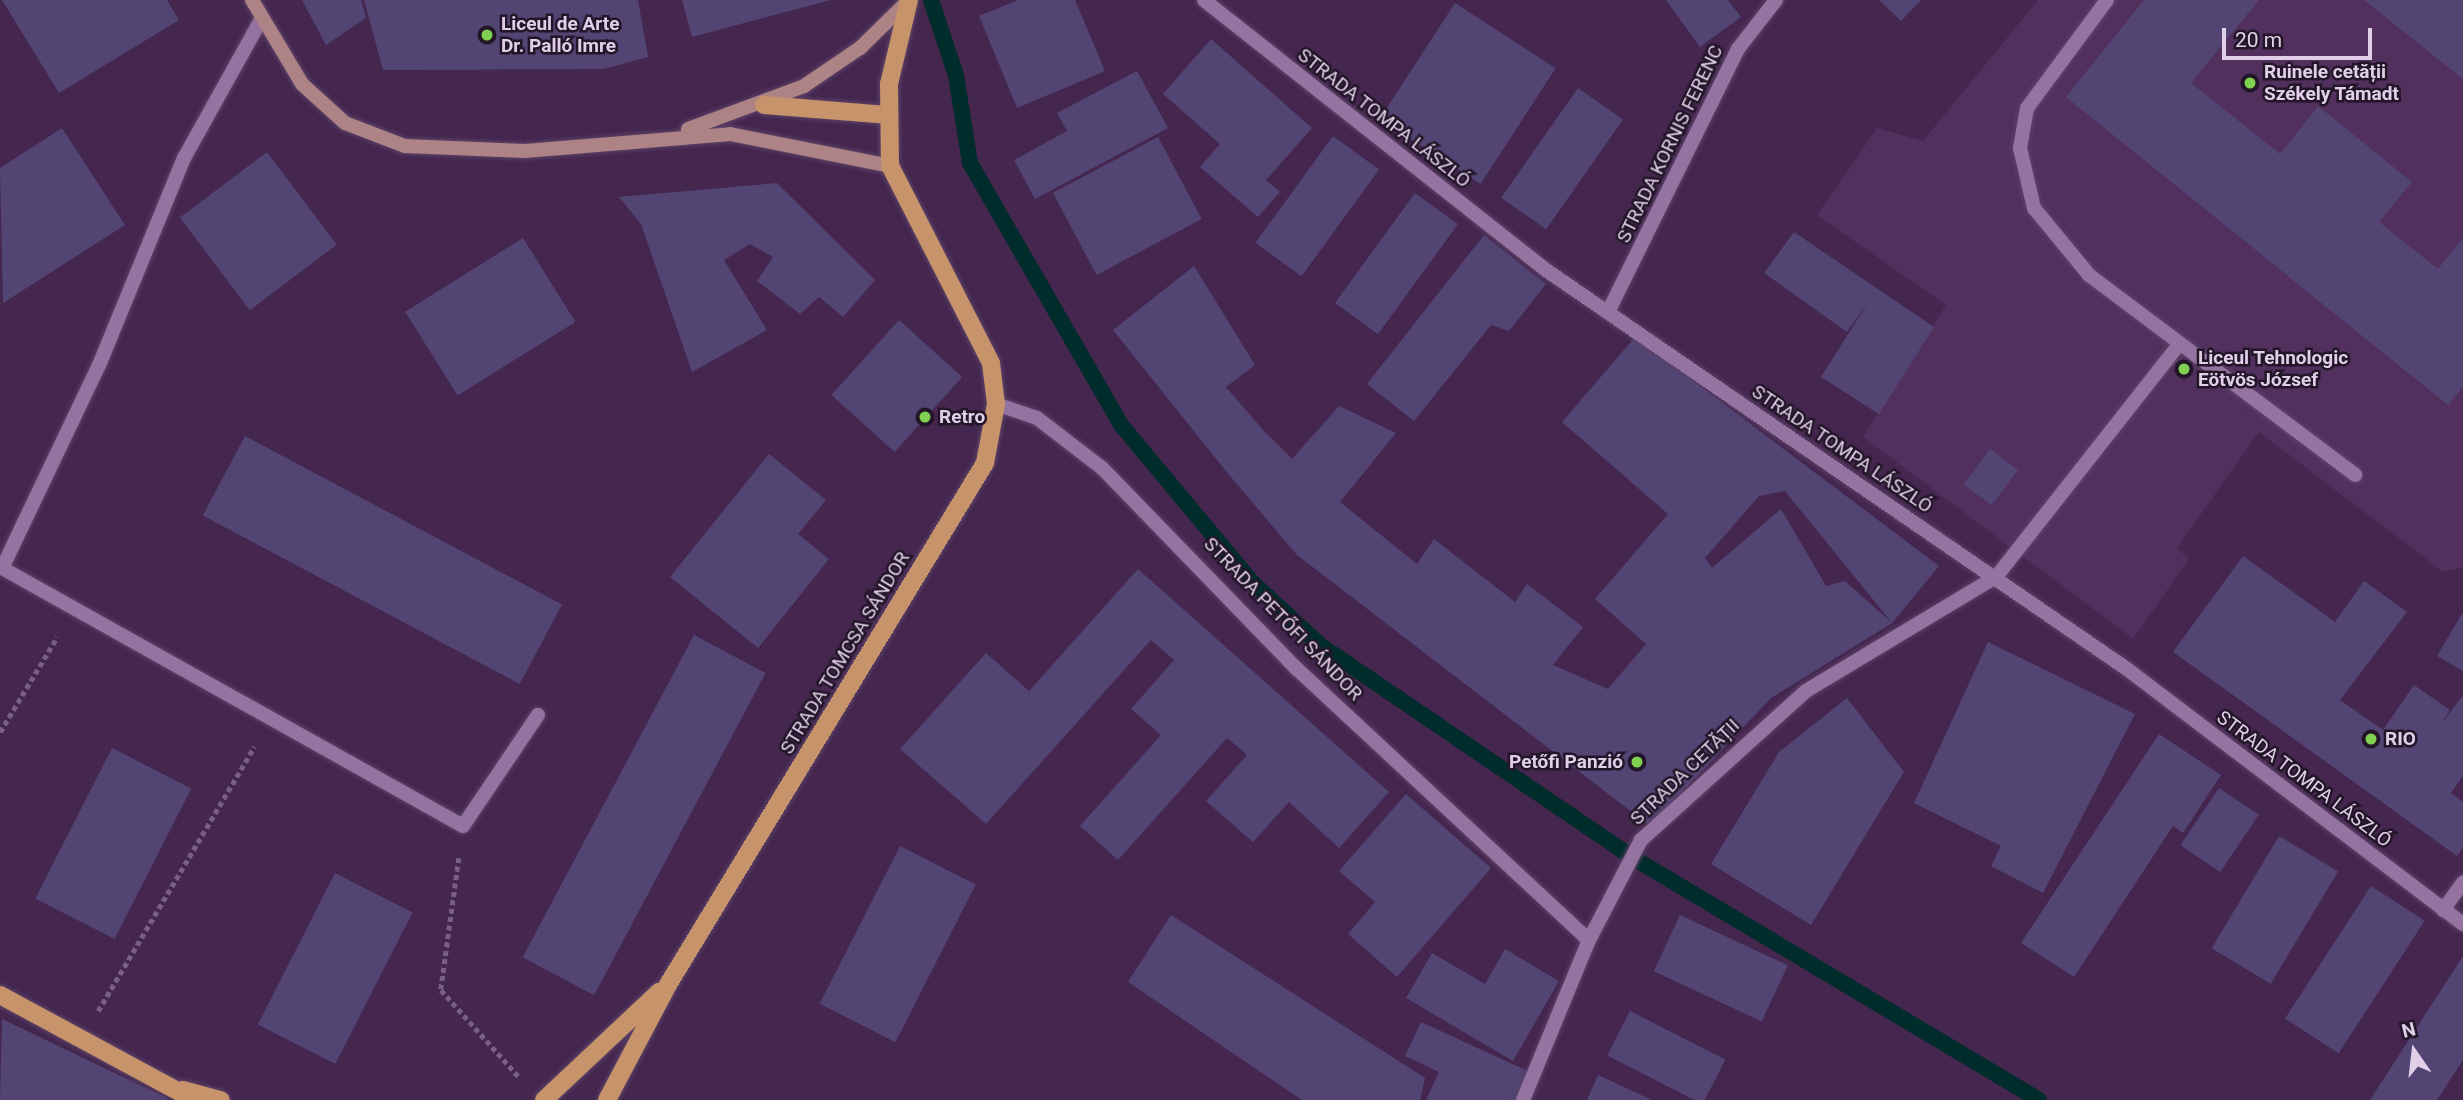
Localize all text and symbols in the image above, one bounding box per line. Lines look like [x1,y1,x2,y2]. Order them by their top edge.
place label: Liceul de Arte Dr. Palló Imre [501,13,619,57]
scale bar [2225,14,2376,58]
marker: Liceul de Arte Dr. Palló Imre [479,27,495,43]
text: 20 m [2235,28,2282,52]
street label: STRADA KORNIS FERENC [1612,42,1728,246]
street label: STRADA TOMPA LÁSZLÓ [1293,44,1475,192]
place label: Ruinele cetății Székely Támadt [2264,61,2399,105]
marker: Ruinele cetății Székely Támadt [2242,75,2258,91]
place label: Liceul Tehnologic Eötvös József [2198,347,2349,391]
marker: Liceul Tehnologic Eötvös József [2176,361,2192,377]
street label: STRADA TOMPA LÁSZLÓ [1747,380,1937,518]
place label: Retro [939,406,985,428]
marker: Retro [917,409,933,425]
street label: STRADA PETŐFI SÁNDOR [1199,533,1367,705]
street label: STRADA TOMCSA SÁNDOR [775,548,915,758]
street label: STRADA TOMPA LÁSZLÓ [2212,706,2396,852]
street label: STRADA CETĂȚII [1626,714,1744,830]
place label: RIO [2385,728,2416,750]
marker: RIO [2363,731,2379,747]
place label: Petőfi Panzió [1509,751,1623,773]
marker: Petőfi Panzió [1629,754,1645,770]
north arrow [2379,1016,2449,1086]
text: N [2400,1017,2418,1043]

